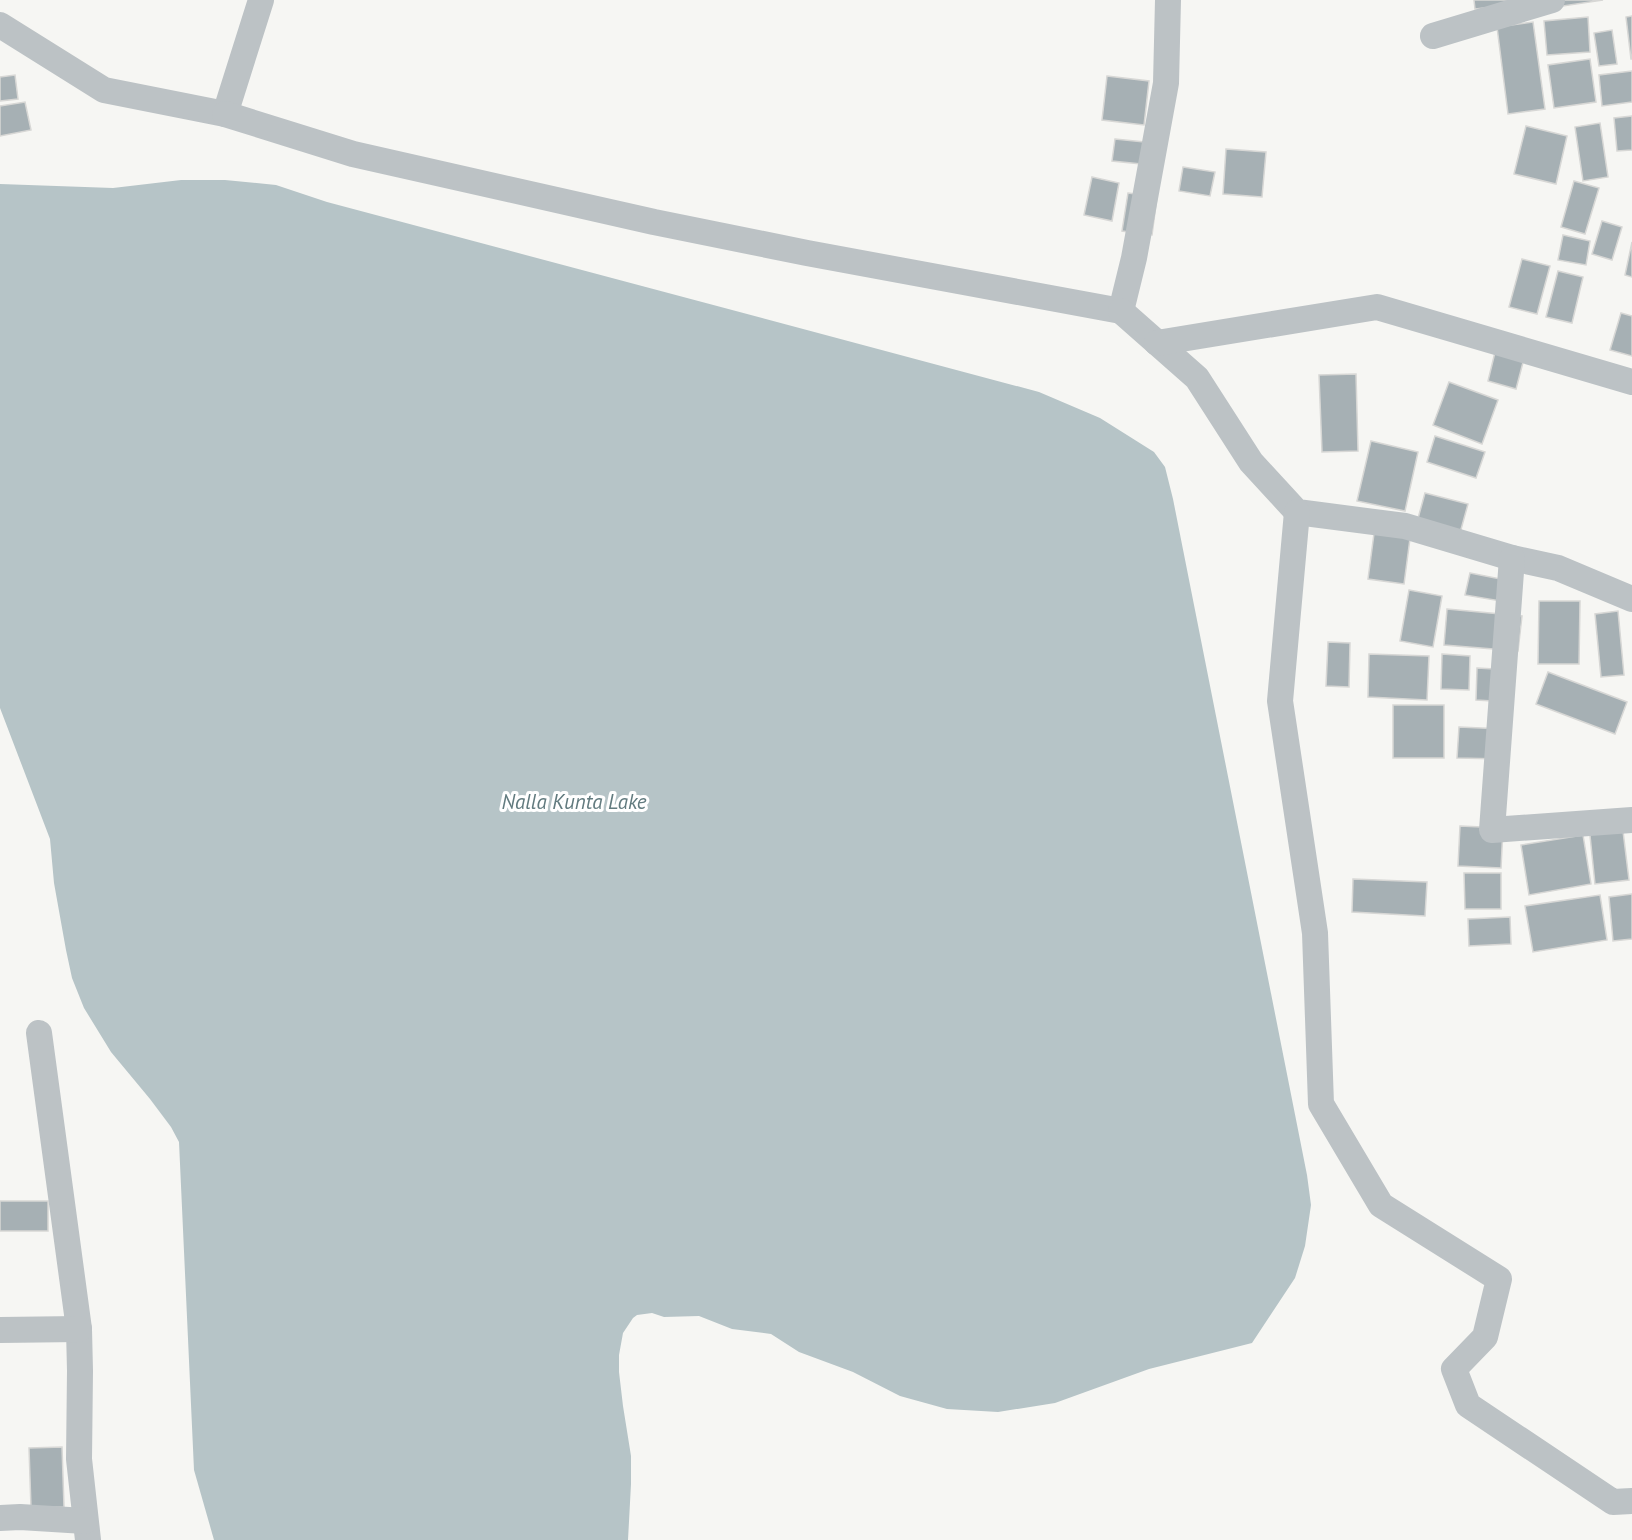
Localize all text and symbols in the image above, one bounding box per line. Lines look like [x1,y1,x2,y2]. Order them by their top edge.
water label: Nalla Kunta Lake [501,788,647,815]

